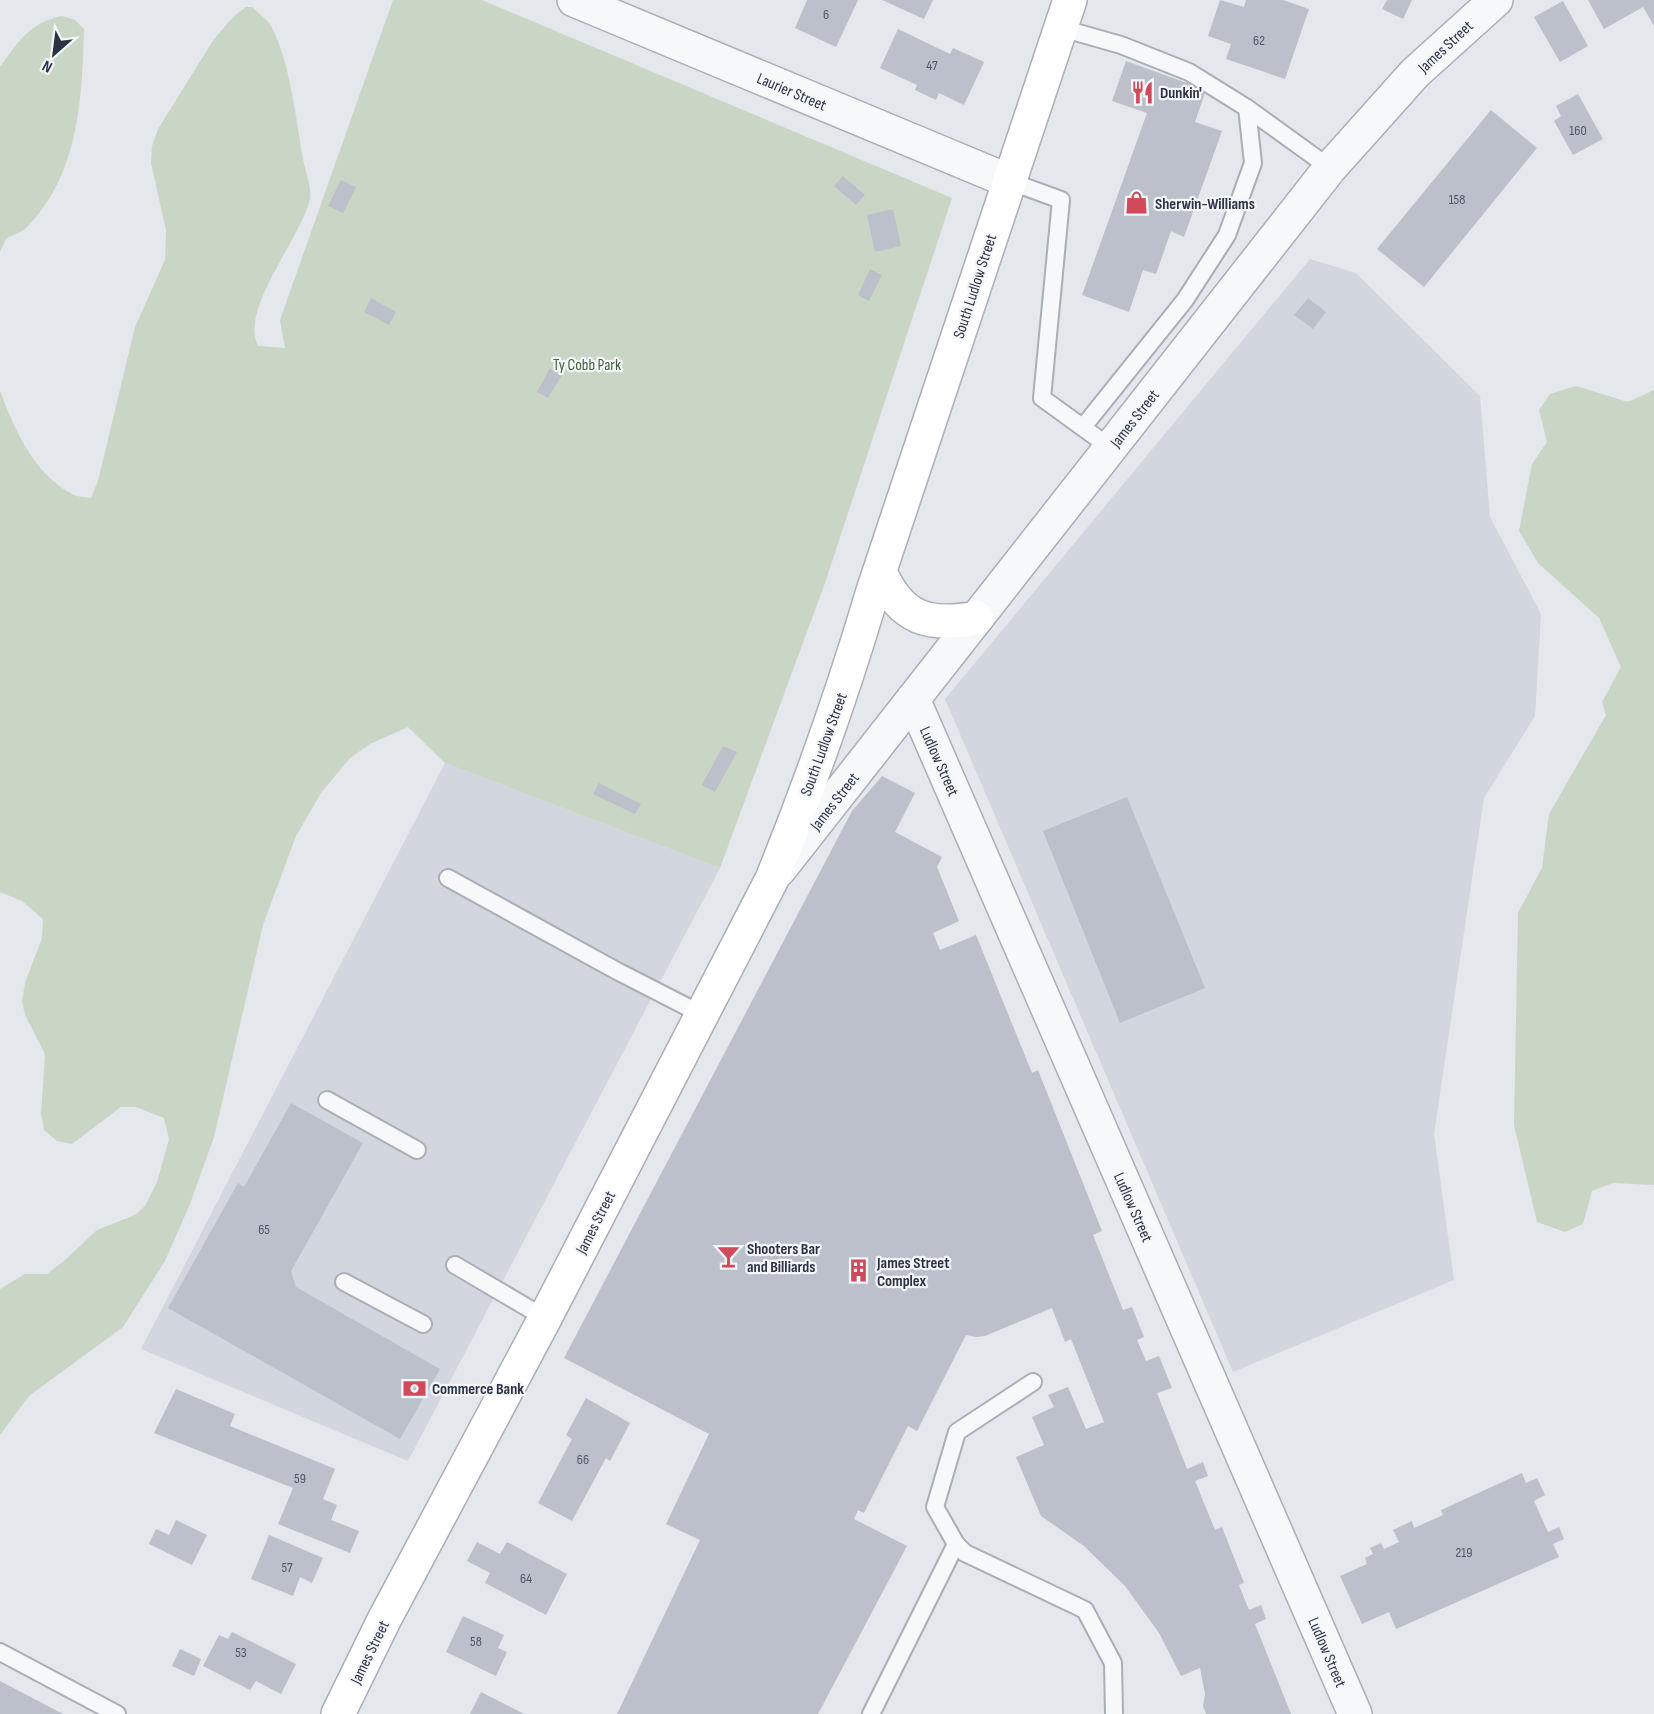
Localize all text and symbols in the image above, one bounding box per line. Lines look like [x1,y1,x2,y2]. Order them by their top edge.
house number: 6 [823,6,829,23]
street label: James Street [1414,17,1478,78]
north arrow [24,24,84,84]
house number: 62 [1253,32,1265,49]
text: N [39,56,56,76]
house number: 47 [926,57,938,74]
street label: Laurier Street [754,69,829,116]
restaurant icon: Dunkin' [1129,79,1155,105]
place label: Dunkin' [1160,84,1202,103]
house number: 160 [1569,122,1587,139]
shop icon: Sherwin-Williams [1124,190,1150,216]
house number: 158 [1449,191,1465,208]
place label: Sherwin-Williams [1155,195,1255,214]
street label: South Ludlow Street [950,232,1001,341]
park label: Ty Cobb Park [553,356,621,375]
street label: James Street [1106,386,1164,452]
street label: South Ludlow Street [797,690,852,799]
street label: Ludlow Street [915,724,962,799]
street label: James Street [806,769,864,835]
street label: Ludlow Street [1109,1170,1156,1245]
street label: James Street [572,1188,620,1258]
house number: 65 [258,1221,270,1238]
place label: Shooters Bar and Billiards [747,1240,820,1277]
bar icon: Shooters Bar and Billiards [716,1244,742,1270]
place label: James Street Complex [876,1254,949,1291]
building icon: James Street Complex [846,1258,872,1284]
bank icon: Commerce Bank [401,1375,427,1401]
place label: Commerce Bank [432,1380,524,1399]
house number: 66 [577,1451,589,1468]
house number: 59 [294,1470,306,1487]
house number: 219 [1456,1544,1472,1561]
house number: 57 [281,1559,293,1576]
house number: 64 [520,1570,532,1587]
street label: Ludlow Street [1303,1615,1350,1691]
street label: James Street [346,1618,394,1688]
house number: 58 [470,1633,482,1650]
house number: 53 [235,1644,247,1661]

